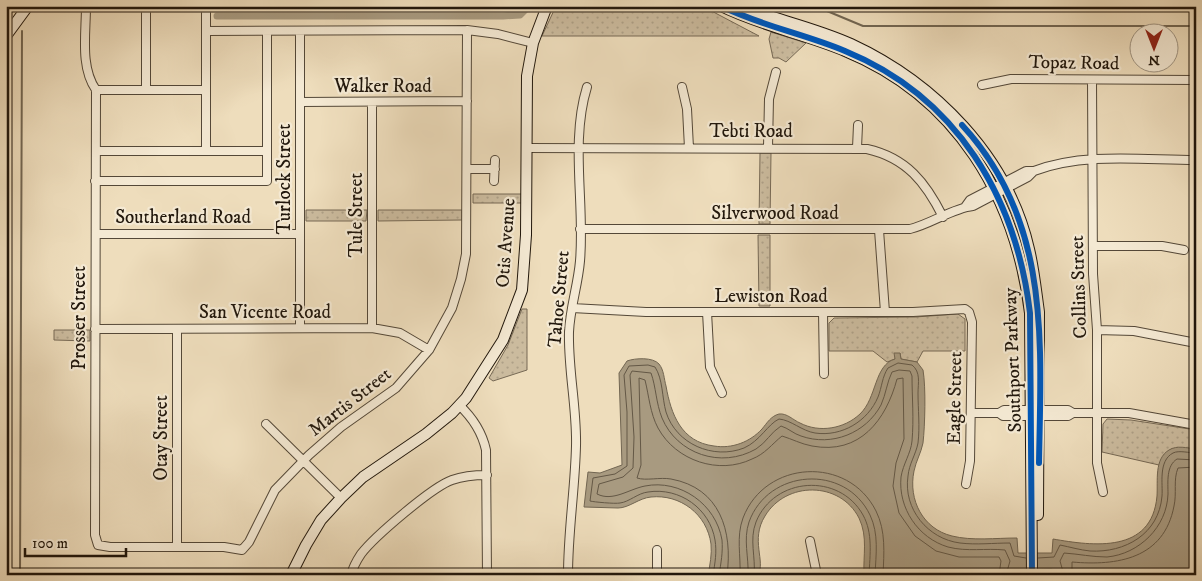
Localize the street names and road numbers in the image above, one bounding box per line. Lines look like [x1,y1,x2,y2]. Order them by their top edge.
street label: Topaz Road [1028,51,1120,75]
street label: Walker Road [333,75,432,98]
street label: Tebti Road [709,120,793,143]
street label: Turlock Street [273,124,296,234]
street label: Tule Street [345,173,368,257]
street label: Otis Avenue [491,197,521,289]
street label: Silverwood Road [711,202,839,225]
street label: Southerland Road [115,206,251,229]
street label: Collins Street [1066,235,1092,339]
street label: Tahoe Street [543,250,575,348]
street label: Prosser Street [68,266,91,370]
street label: Lewiston Road [714,285,828,308]
street label: Southport Parkway [999,286,1027,433]
street label: San Vicente Road [199,301,332,324]
street label: Eagle Street [943,351,967,445]
street label: Martis Street [304,363,396,441]
street label: Otay Street [150,395,173,481]

